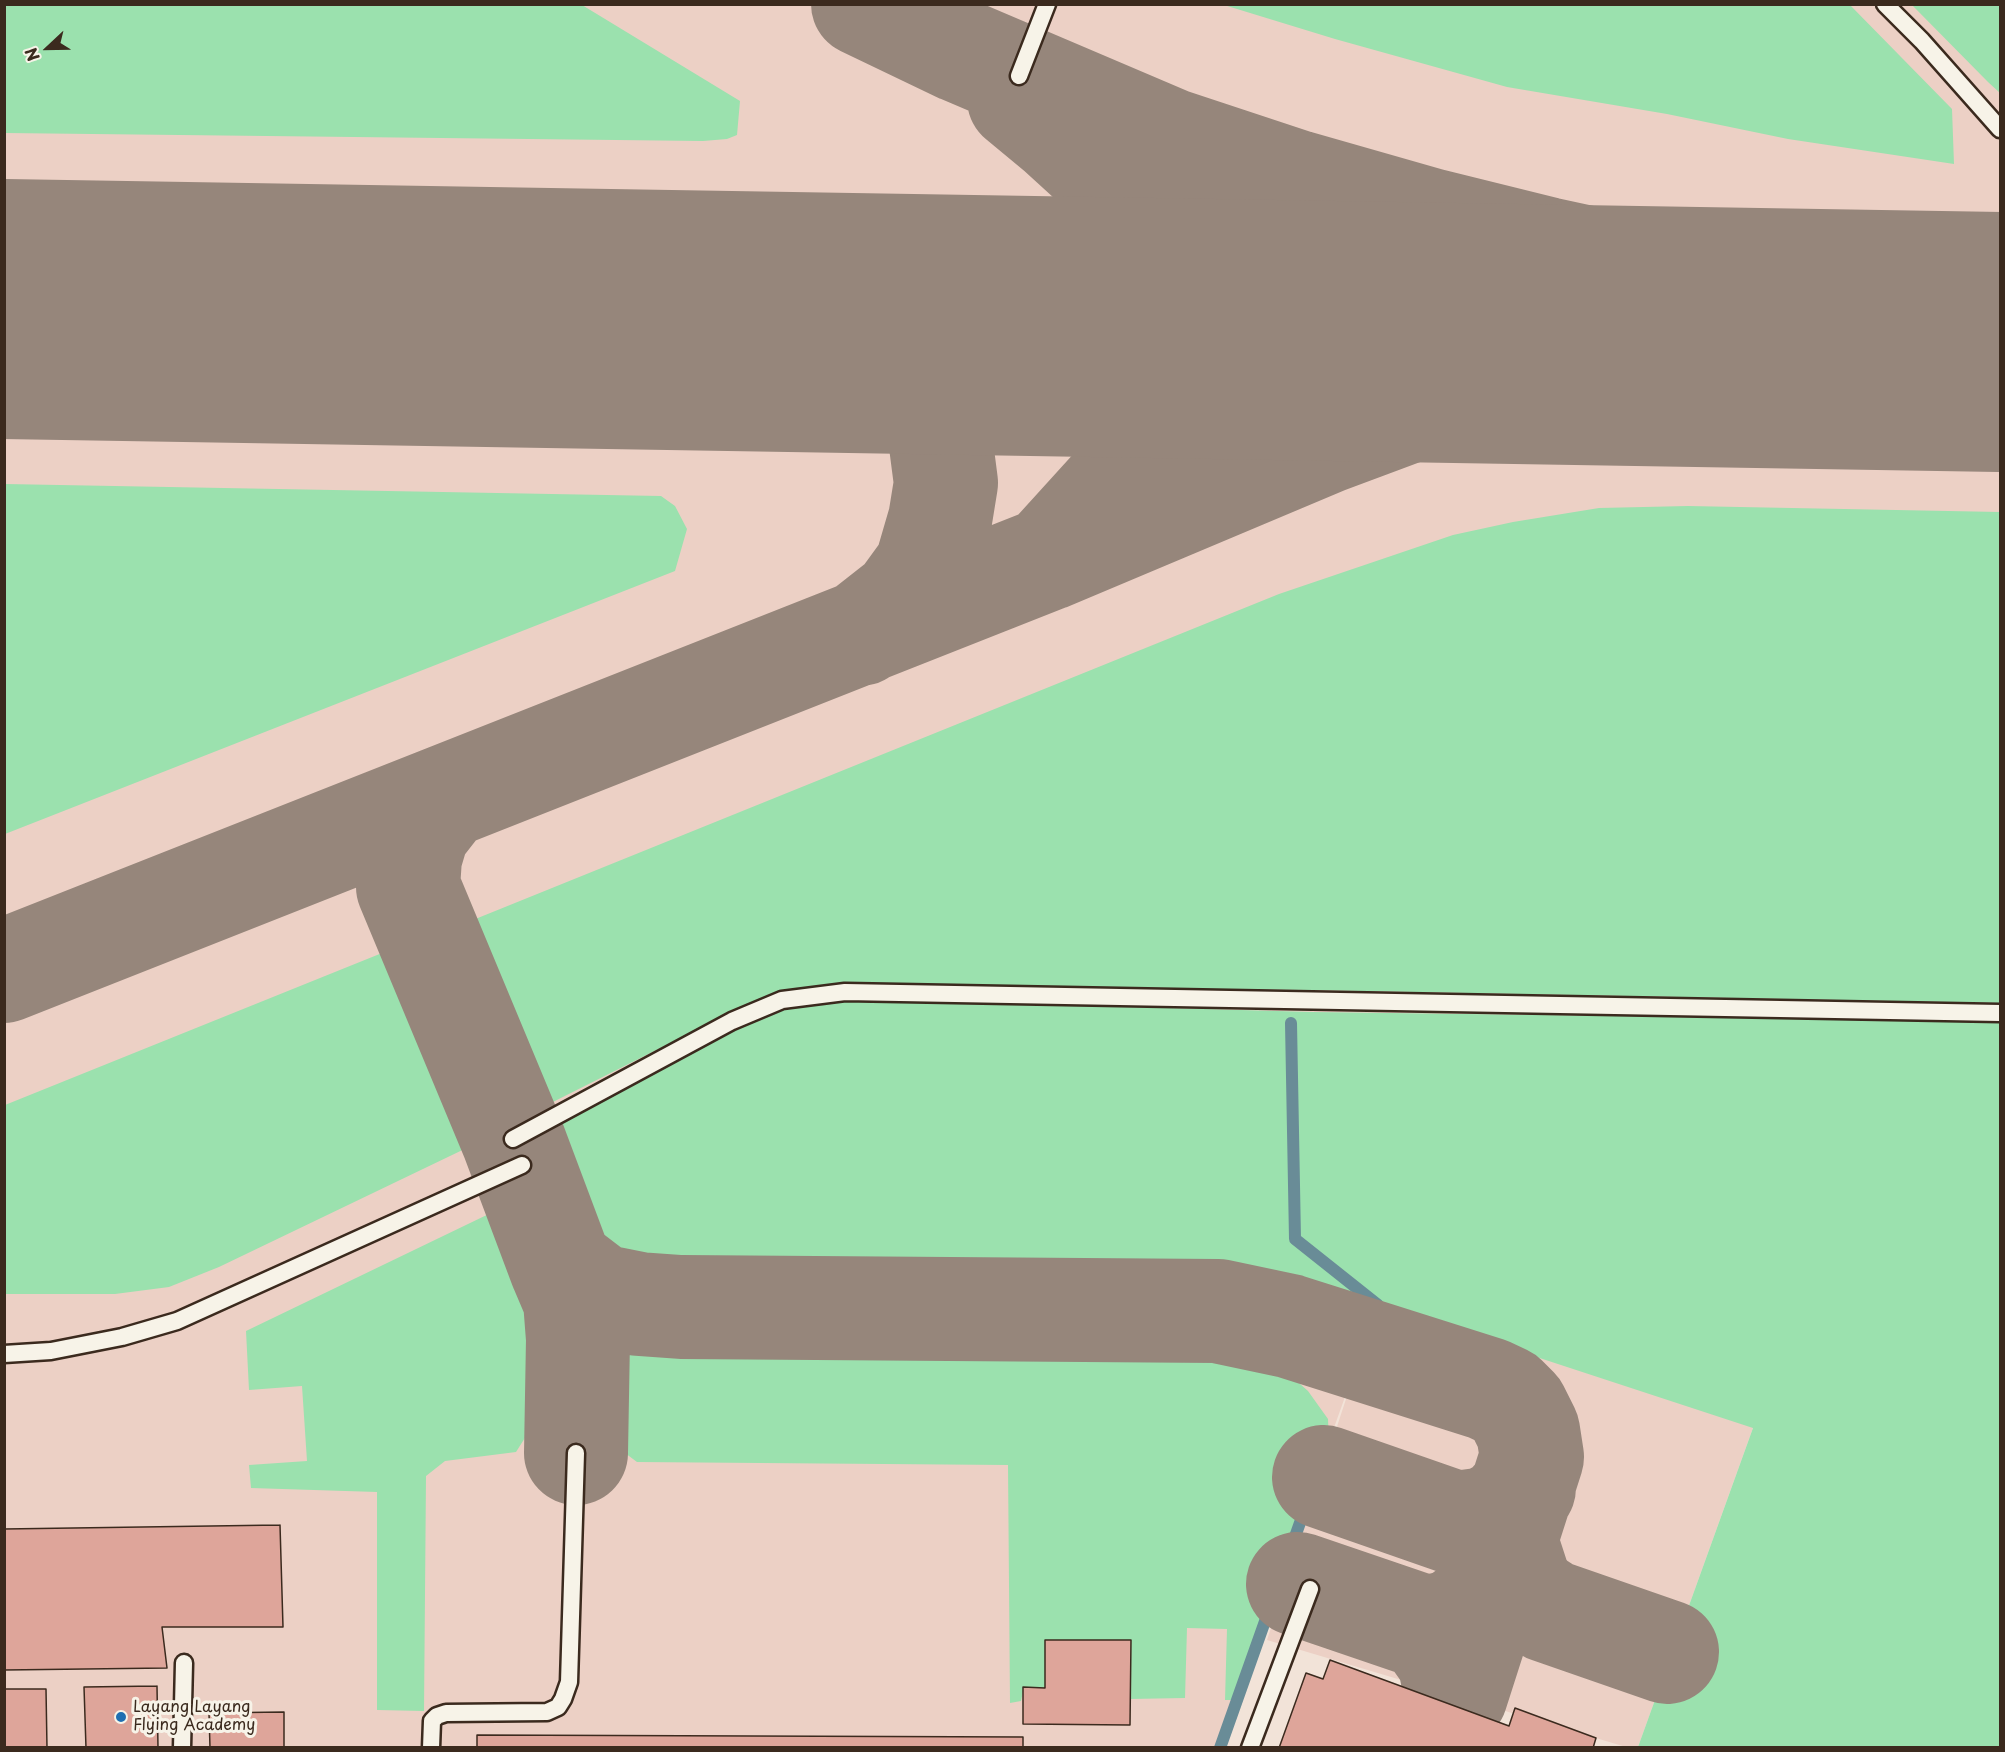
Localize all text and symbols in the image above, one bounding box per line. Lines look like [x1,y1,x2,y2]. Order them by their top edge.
north arrow [18,18,78,78]
text: N [18,44,45,65]
place label: Layang Layang Flying Academy [133,1698,256,1736]
marker: Layang Layang Flying Academy [114,1710,128,1724]

